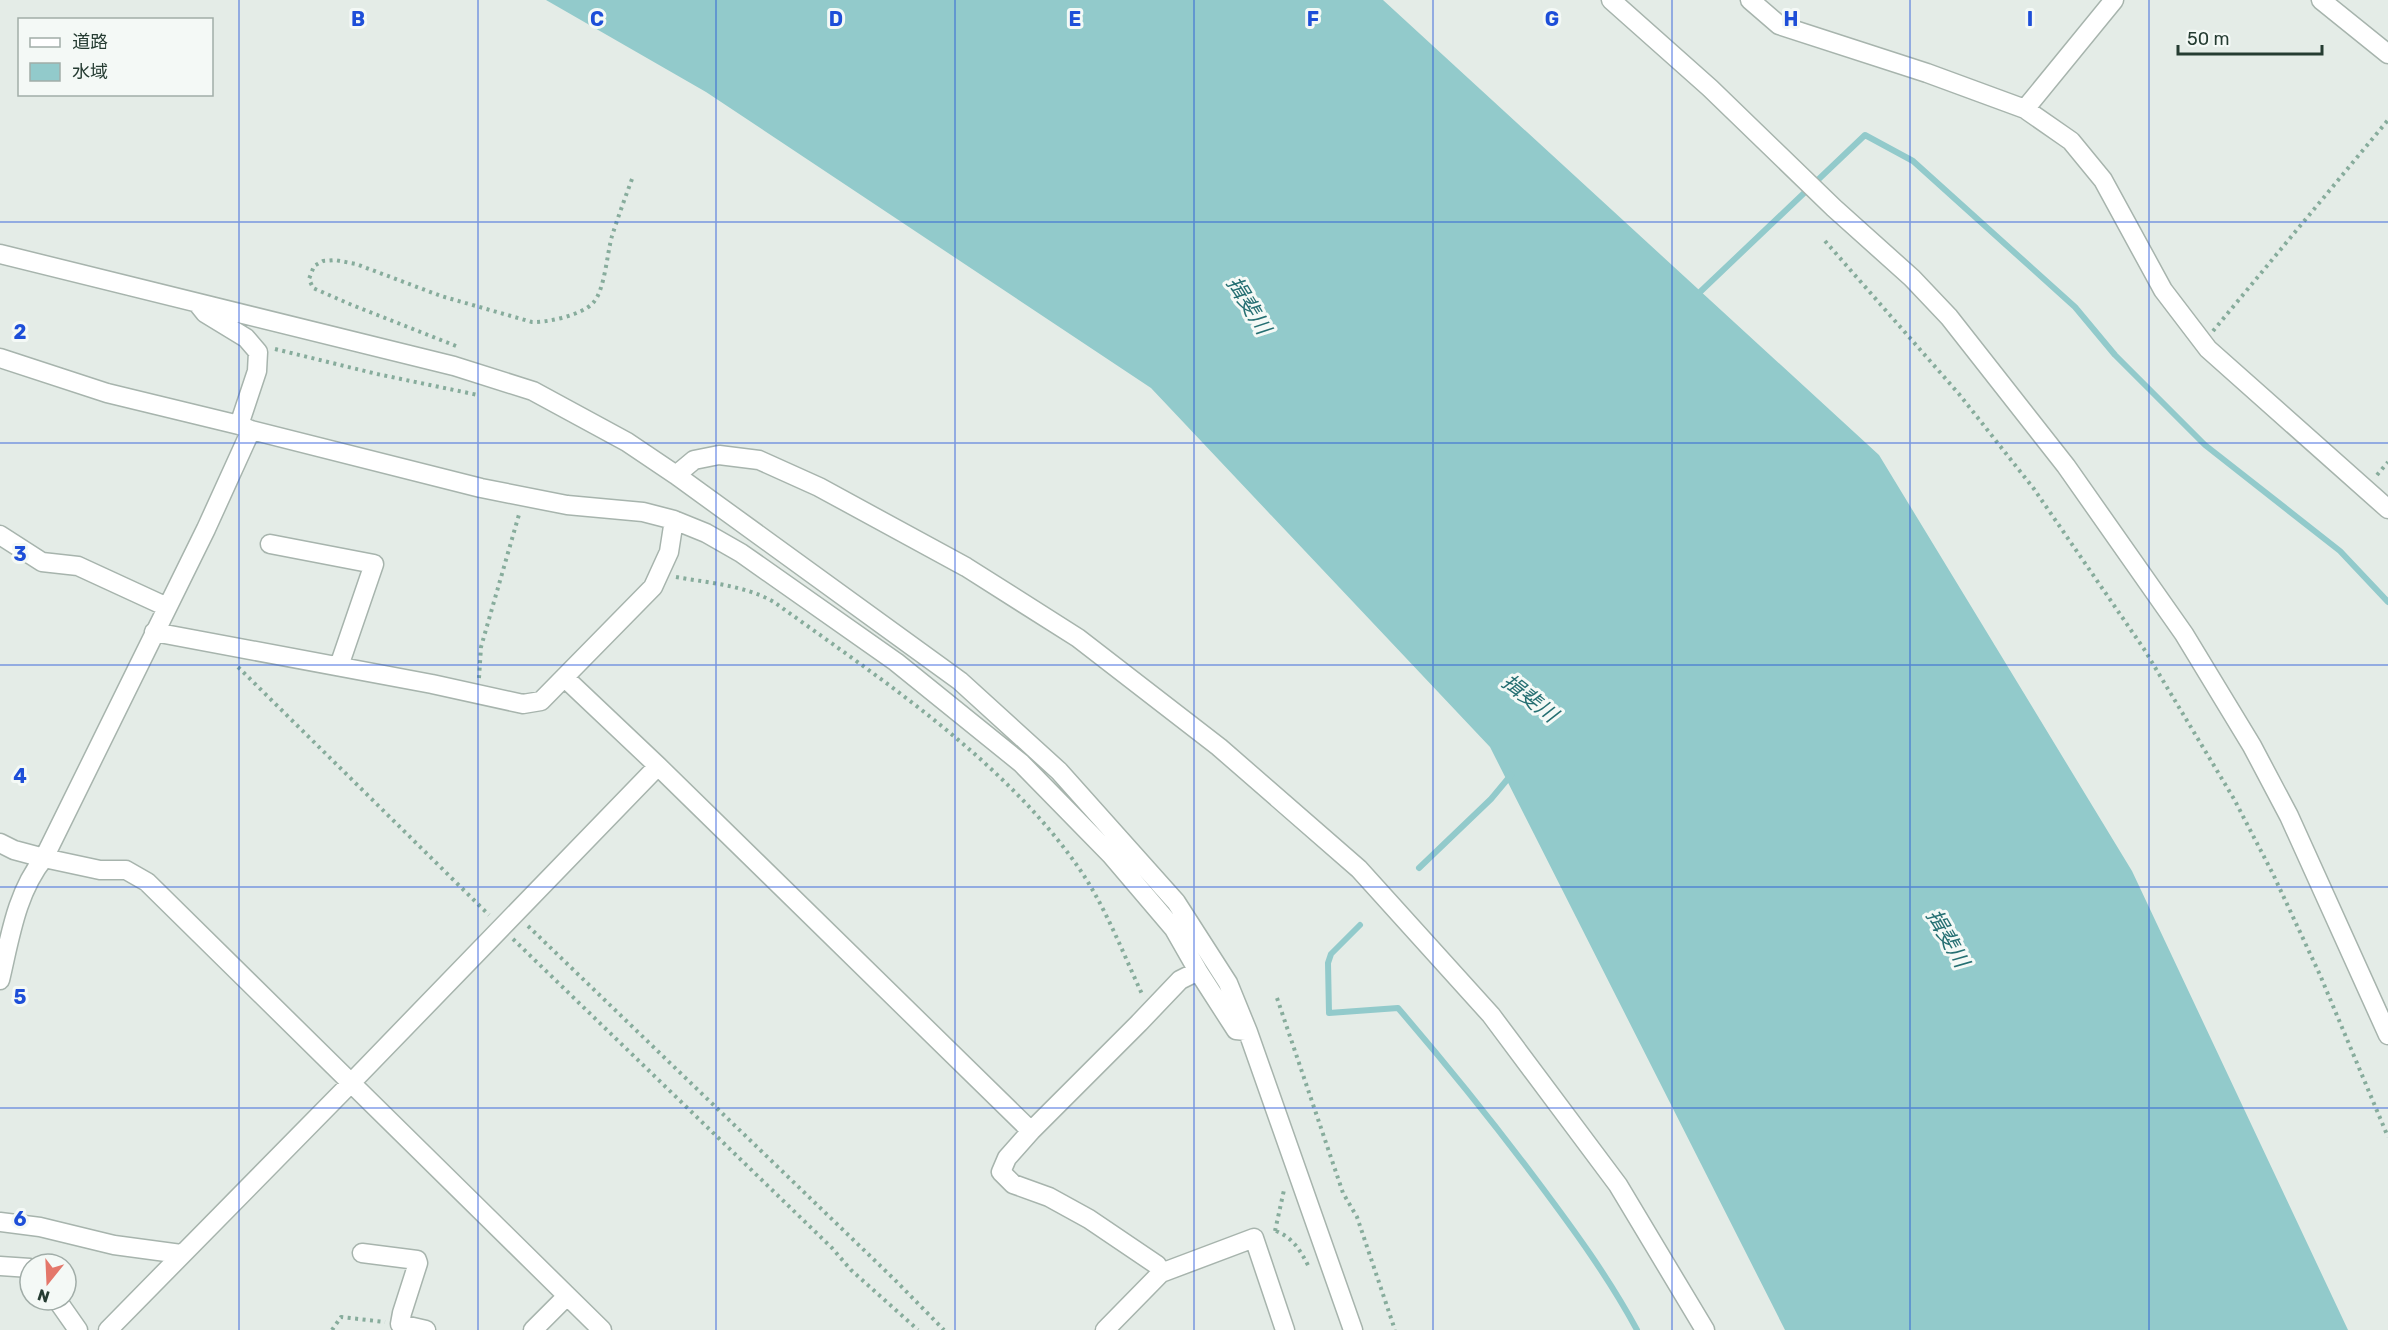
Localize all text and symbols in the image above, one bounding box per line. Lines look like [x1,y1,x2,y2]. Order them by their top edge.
text: B [351,7,365,31]
text: C [590,7,604,31]
text: D [829,7,843,31]
text: E [1069,7,1081,31]
text: F [1307,7,1319,31]
text: G [1545,7,1559,31]
text: H [1784,7,1798,31]
text: I [2027,7,2033,31]
legend [18,18,213,96]
scale bar [2178,18,2322,56]
text: 50 m [2187,28,2230,50]
text: 道路 [72,31,108,53]
text: 水域 [72,61,108,83]
water label: 揖斐川 [1222,272,1277,340]
text: 2 [14,320,27,344]
text: 3 [13,542,27,566]
water label: 揖斐川 [1497,669,1564,728]
text: 4 [13,764,27,788]
water label: 揖斐川 [1921,904,1976,973]
text: 5 [14,985,27,1009]
text: 6 [13,1207,27,1231]
north arrow [18,1252,78,1312]
text: N [35,1285,52,1307]

